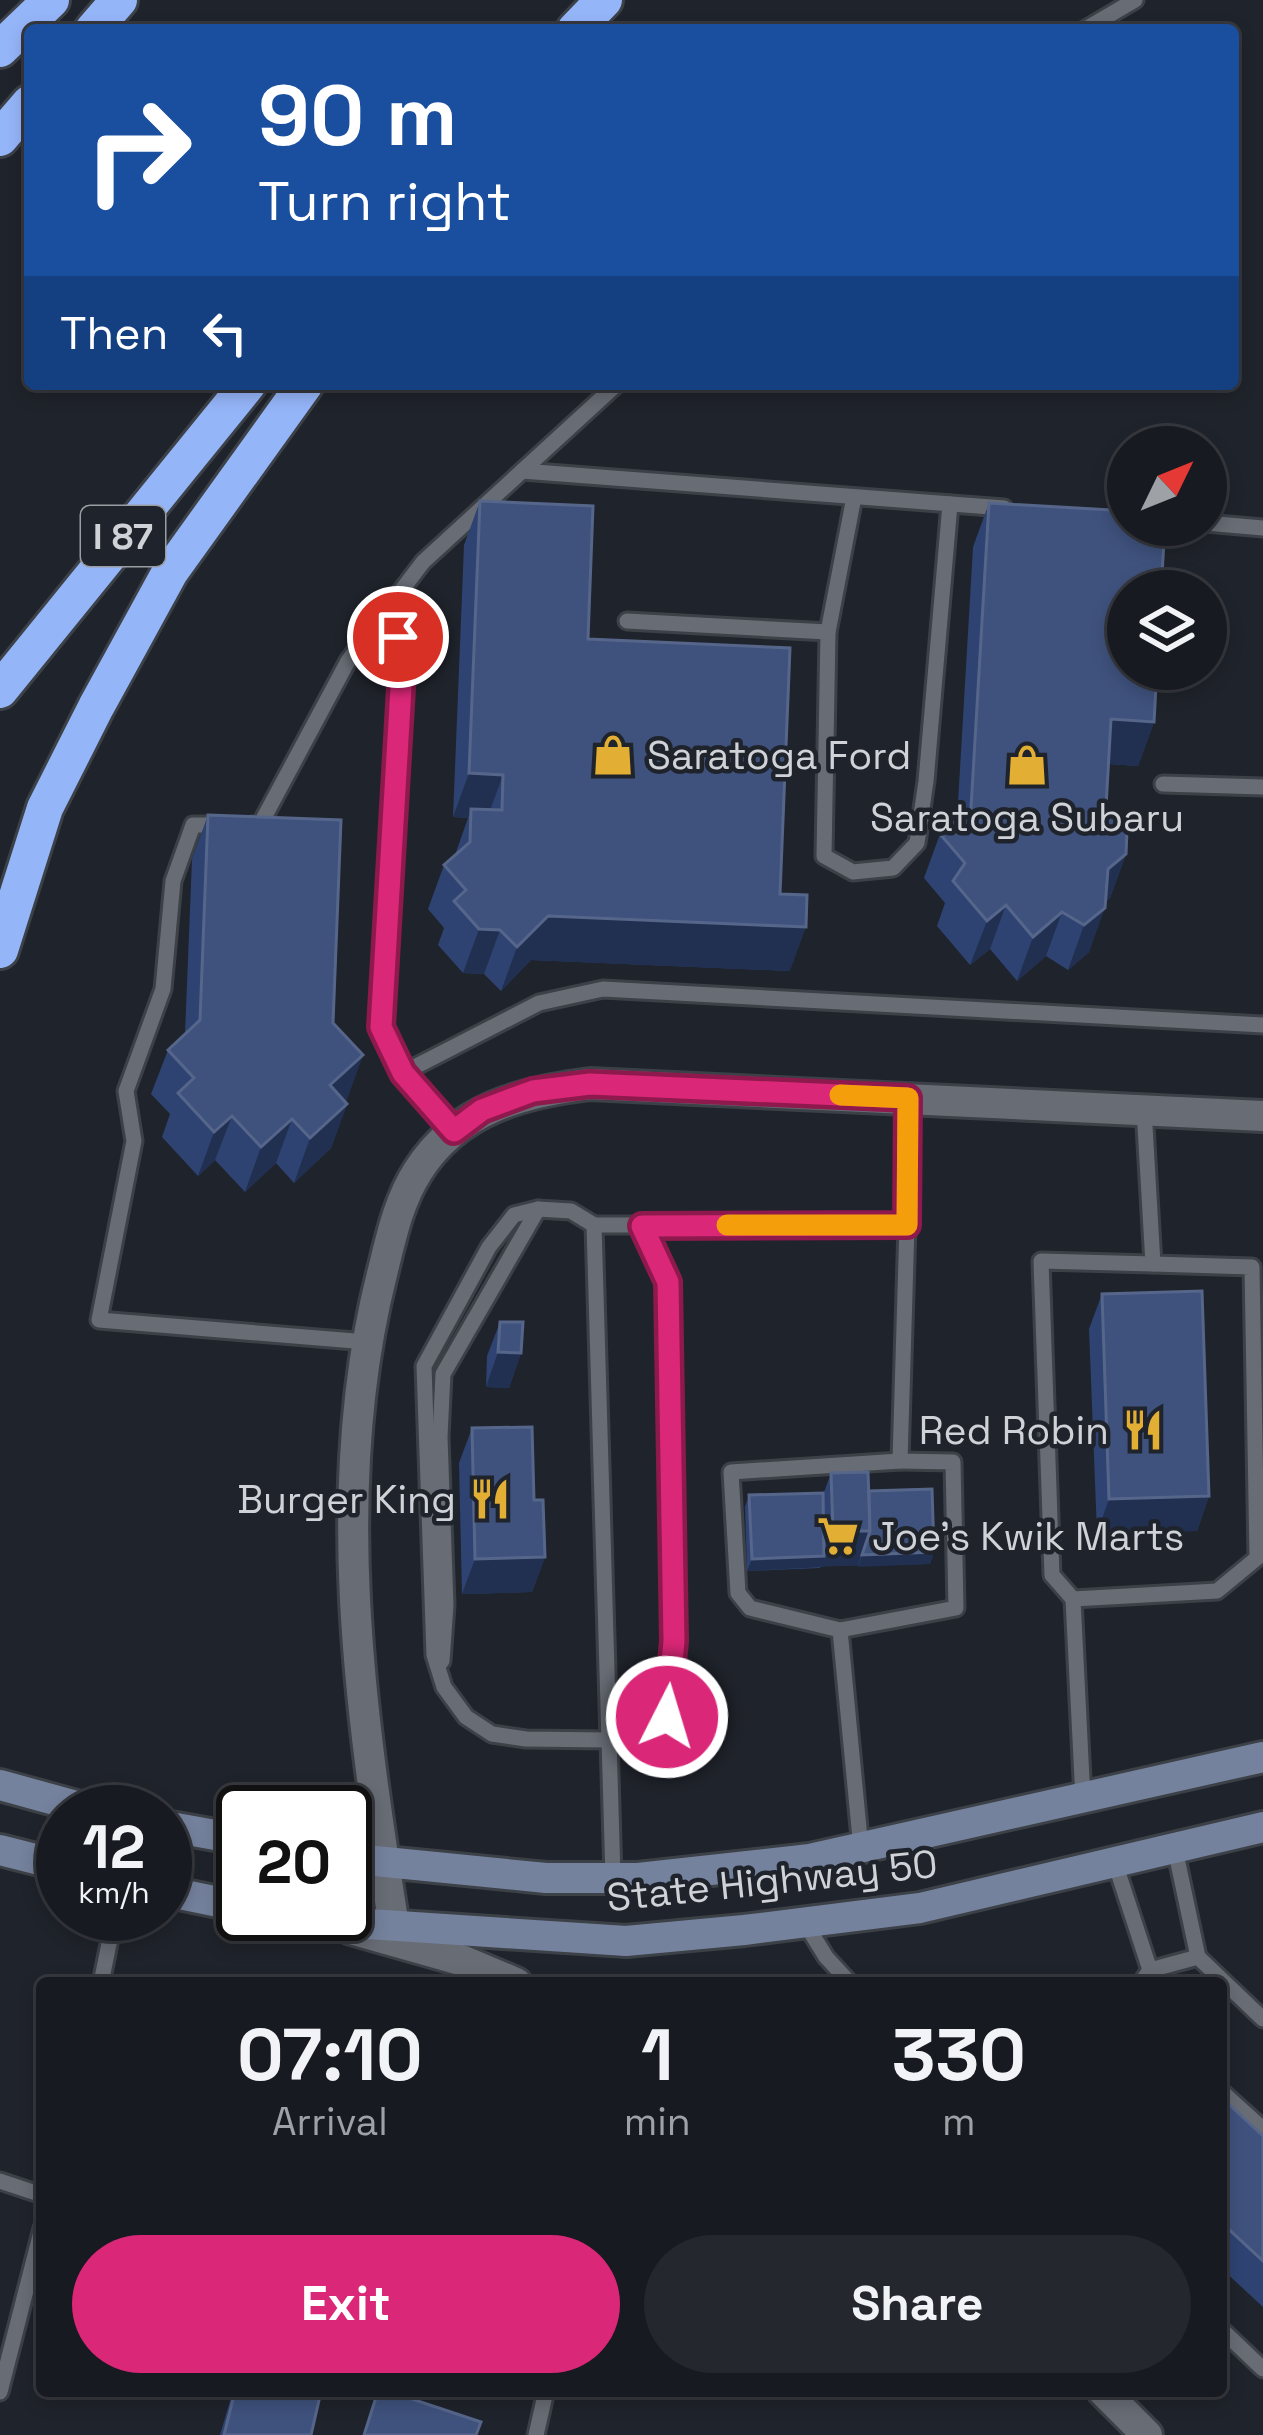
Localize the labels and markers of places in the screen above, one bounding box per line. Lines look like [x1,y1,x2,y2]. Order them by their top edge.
pin [347,586,449,688]
place label: Saratoga Ford [647,731,911,780]
shop icon: Saratoga Ford [590,732,636,778]
shop icon: Saratoga Subaru [1004,742,1050,788]
place label: Saratoga Subaru [870,793,1184,842]
place label: Red Robin [919,1406,1109,1455]
restaurant icon: Red Robin [1120,1407,1166,1453]
place label: Burger King [237,1475,456,1524]
restaurant icon: Burger King [467,1476,513,1522]
place label: Joe's Kwik Marts [872,1512,1184,1561]
supermarket icon: Joe's Kwik Marts [815,1513,861,1559]

